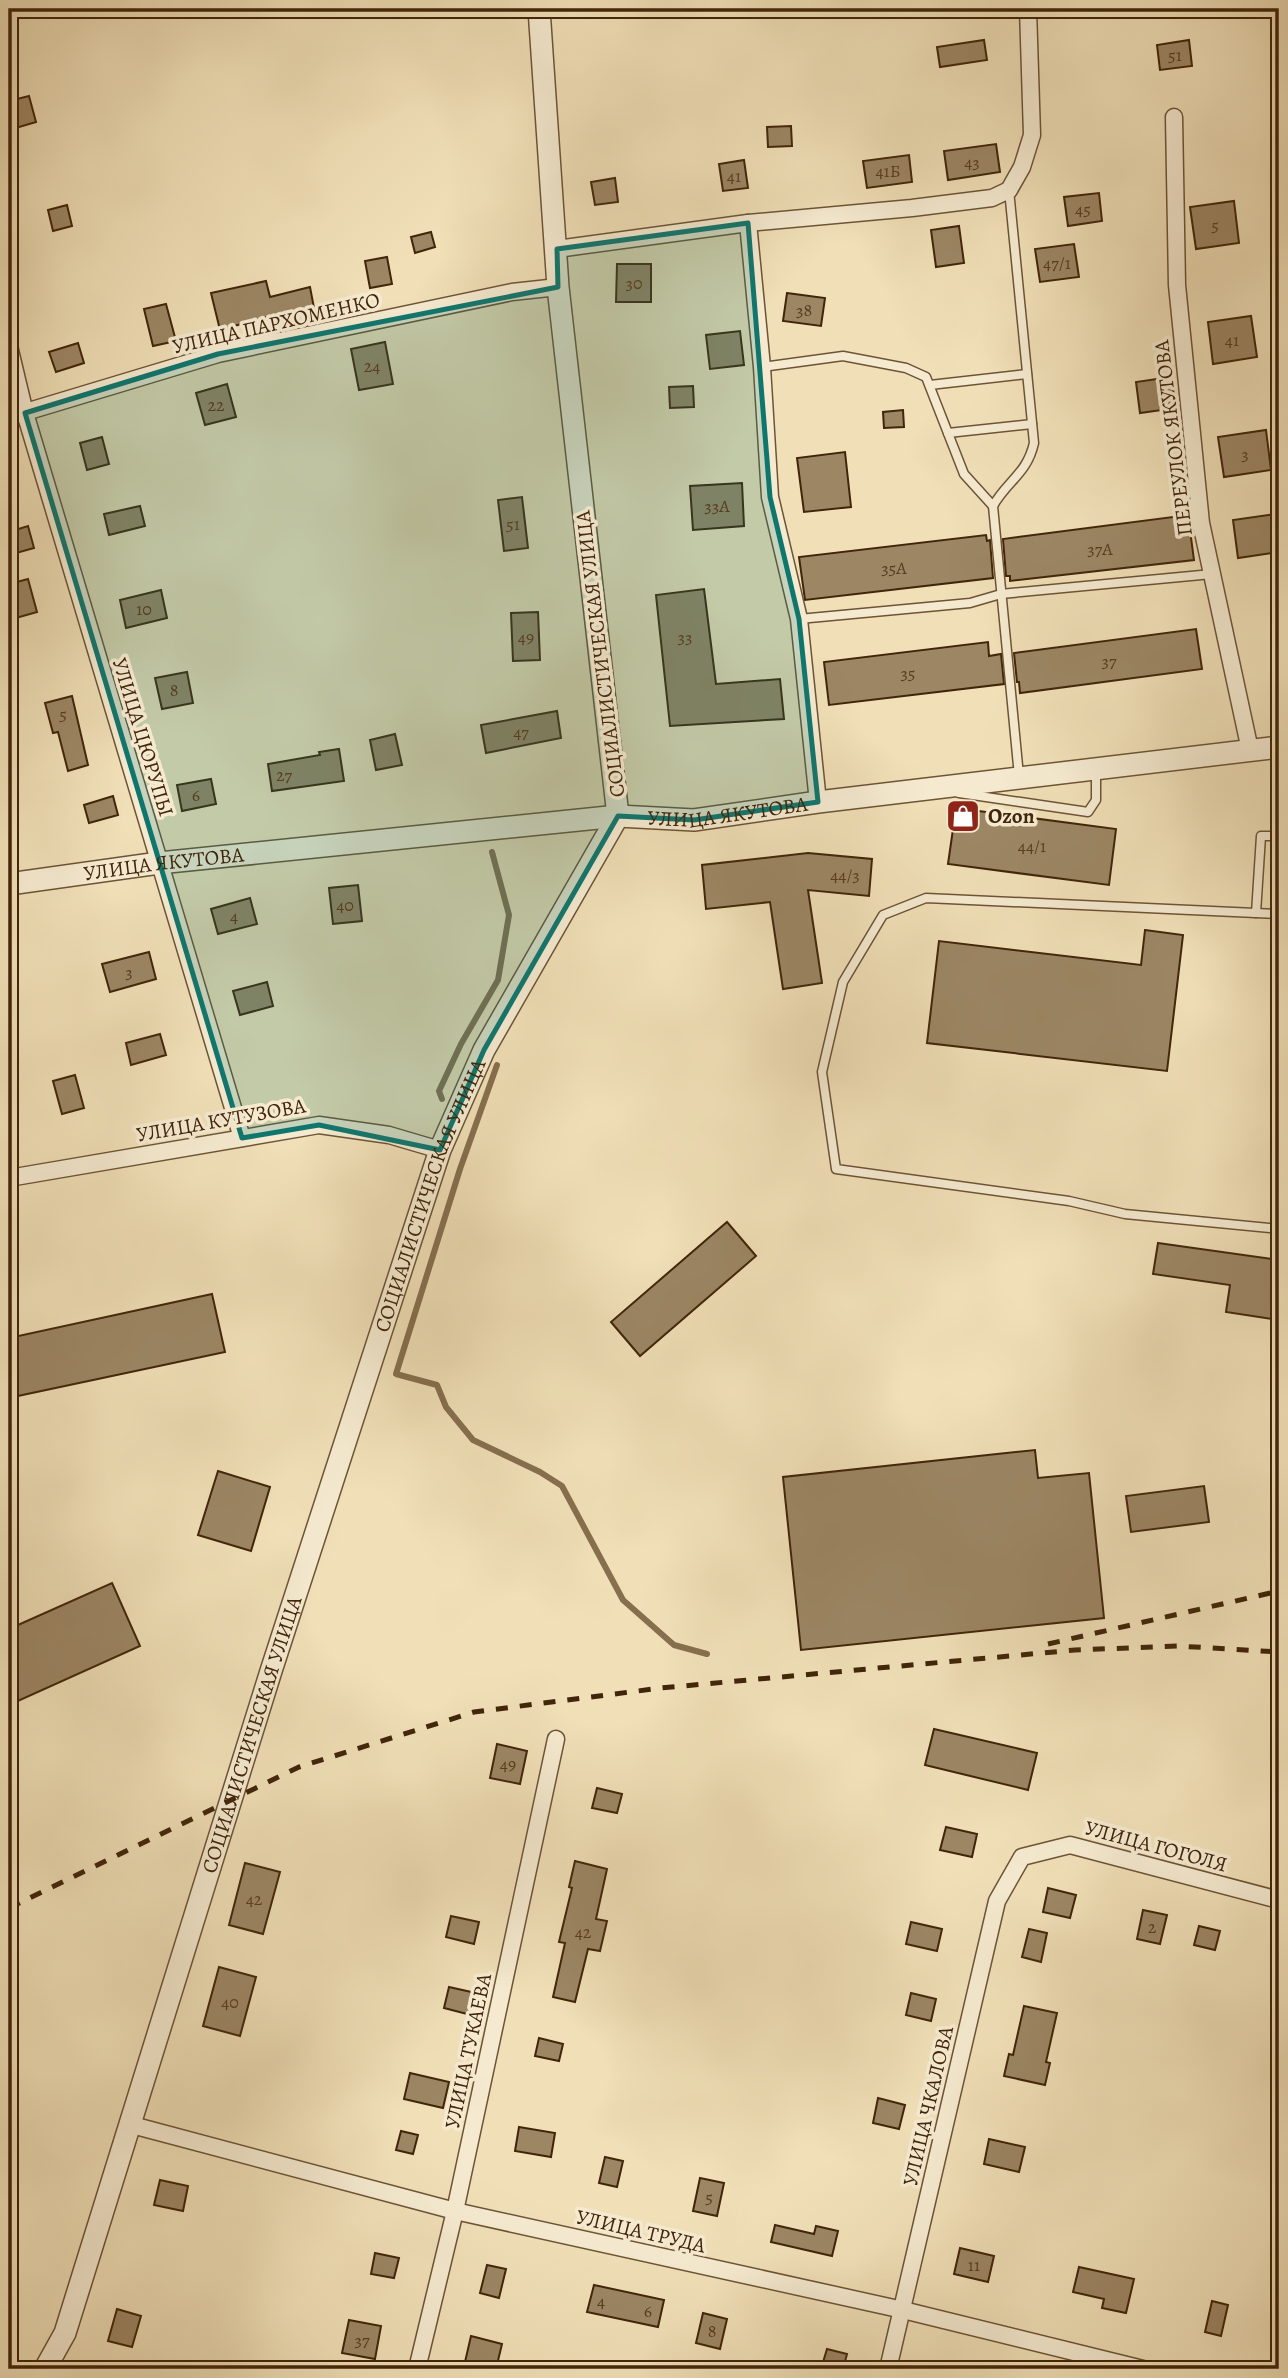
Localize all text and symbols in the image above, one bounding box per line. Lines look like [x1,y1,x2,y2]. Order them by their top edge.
house number: 51 [1168,43,1182,67]
house number: 43 [964,150,980,174]
house number: 41Б [875,159,901,183]
house number: 41 [727,164,741,188]
house number: 45 [1075,197,1091,221]
house number: 5 [1211,213,1219,237]
house number: 47/1 [1043,251,1071,275]
house number: 30 [625,271,643,295]
street label: УЛИЦА ПАРХОМЕНКО [169,285,383,361]
house number: 38 [796,298,812,322]
house number: 41 [1225,328,1239,352]
street label: ПЕРЕУЛОК ЯКУТОВА [1147,338,1199,538]
house number: 24 [364,354,380,378]
house number: 22 [207,393,225,417]
house number: 3 [1241,442,1249,466]
house number: 33А [704,494,730,518]
street label: СОЦИАЛИСТИЧЕСКАЯ УЛИЦА [568,508,631,799]
house number: 51 [506,512,520,536]
house number: 37А [1087,537,1113,561]
house number: 35А [881,556,907,580]
house number: 10 [136,597,152,621]
house number: 49 [518,625,534,649]
house number: 33 [678,625,692,649]
house number: 37 [1101,649,1117,673]
street label: УЛИЦА ЦЮРУПЫ [106,654,180,820]
house number: 35 [900,661,916,685]
house number: 8 [170,678,178,702]
house number: 5 [59,702,67,726]
house number: 47 [513,720,529,744]
house number: 27 [276,763,292,787]
house number: 6 [192,783,200,807]
street label: УЛИЦА ЯКУТОВА [647,790,810,835]
shop icon: Ozon [944,797,982,835]
place label: Ozon [988,802,1035,830]
house number: 44/1 [1018,834,1046,858]
street label: УЛИЦА ЯКУТОВА [82,840,246,887]
house number: 44/3 [830,863,860,887]
house number: 40 [336,893,354,917]
house number: 4 [230,904,238,928]
house number: 3 [125,960,133,984]
street label: СОЦИАЛИСТИЧЕСКАЯ УЛИЦА [368,1054,493,1336]
street label: УЛИЦА КУТУЗОВА [134,1091,309,1149]
street label: СОЦИАЛИСТИЧЕСКАЯ УЛИЦА [195,1592,309,1877]
house number: 49 [500,1752,516,1776]
street label: УЛИЦА ГОГОЛЯ [1082,1814,1230,1878]
house number: 42 [246,1887,263,1911]
house number: 2 [1148,1915,1157,1939]
house number: 42 [575,1920,592,1944]
street label: УЛИЦА ТУКАЕВА [438,1970,498,2131]
house number: 40 [221,1990,239,2014]
street label: УЛИЦА ЧКАЛОВА [896,2023,960,2189]
house number: 5 [705,2185,713,2209]
street label: УЛИЦА ТРУДА [573,2202,709,2260]
house number: 11 [968,2253,980,2277]
house number: 4 [597,2289,605,2313]
house number: 6 [644,2299,652,2323]
house number: 8 [708,2319,716,2343]
house number: 37 [354,2328,370,2352]

